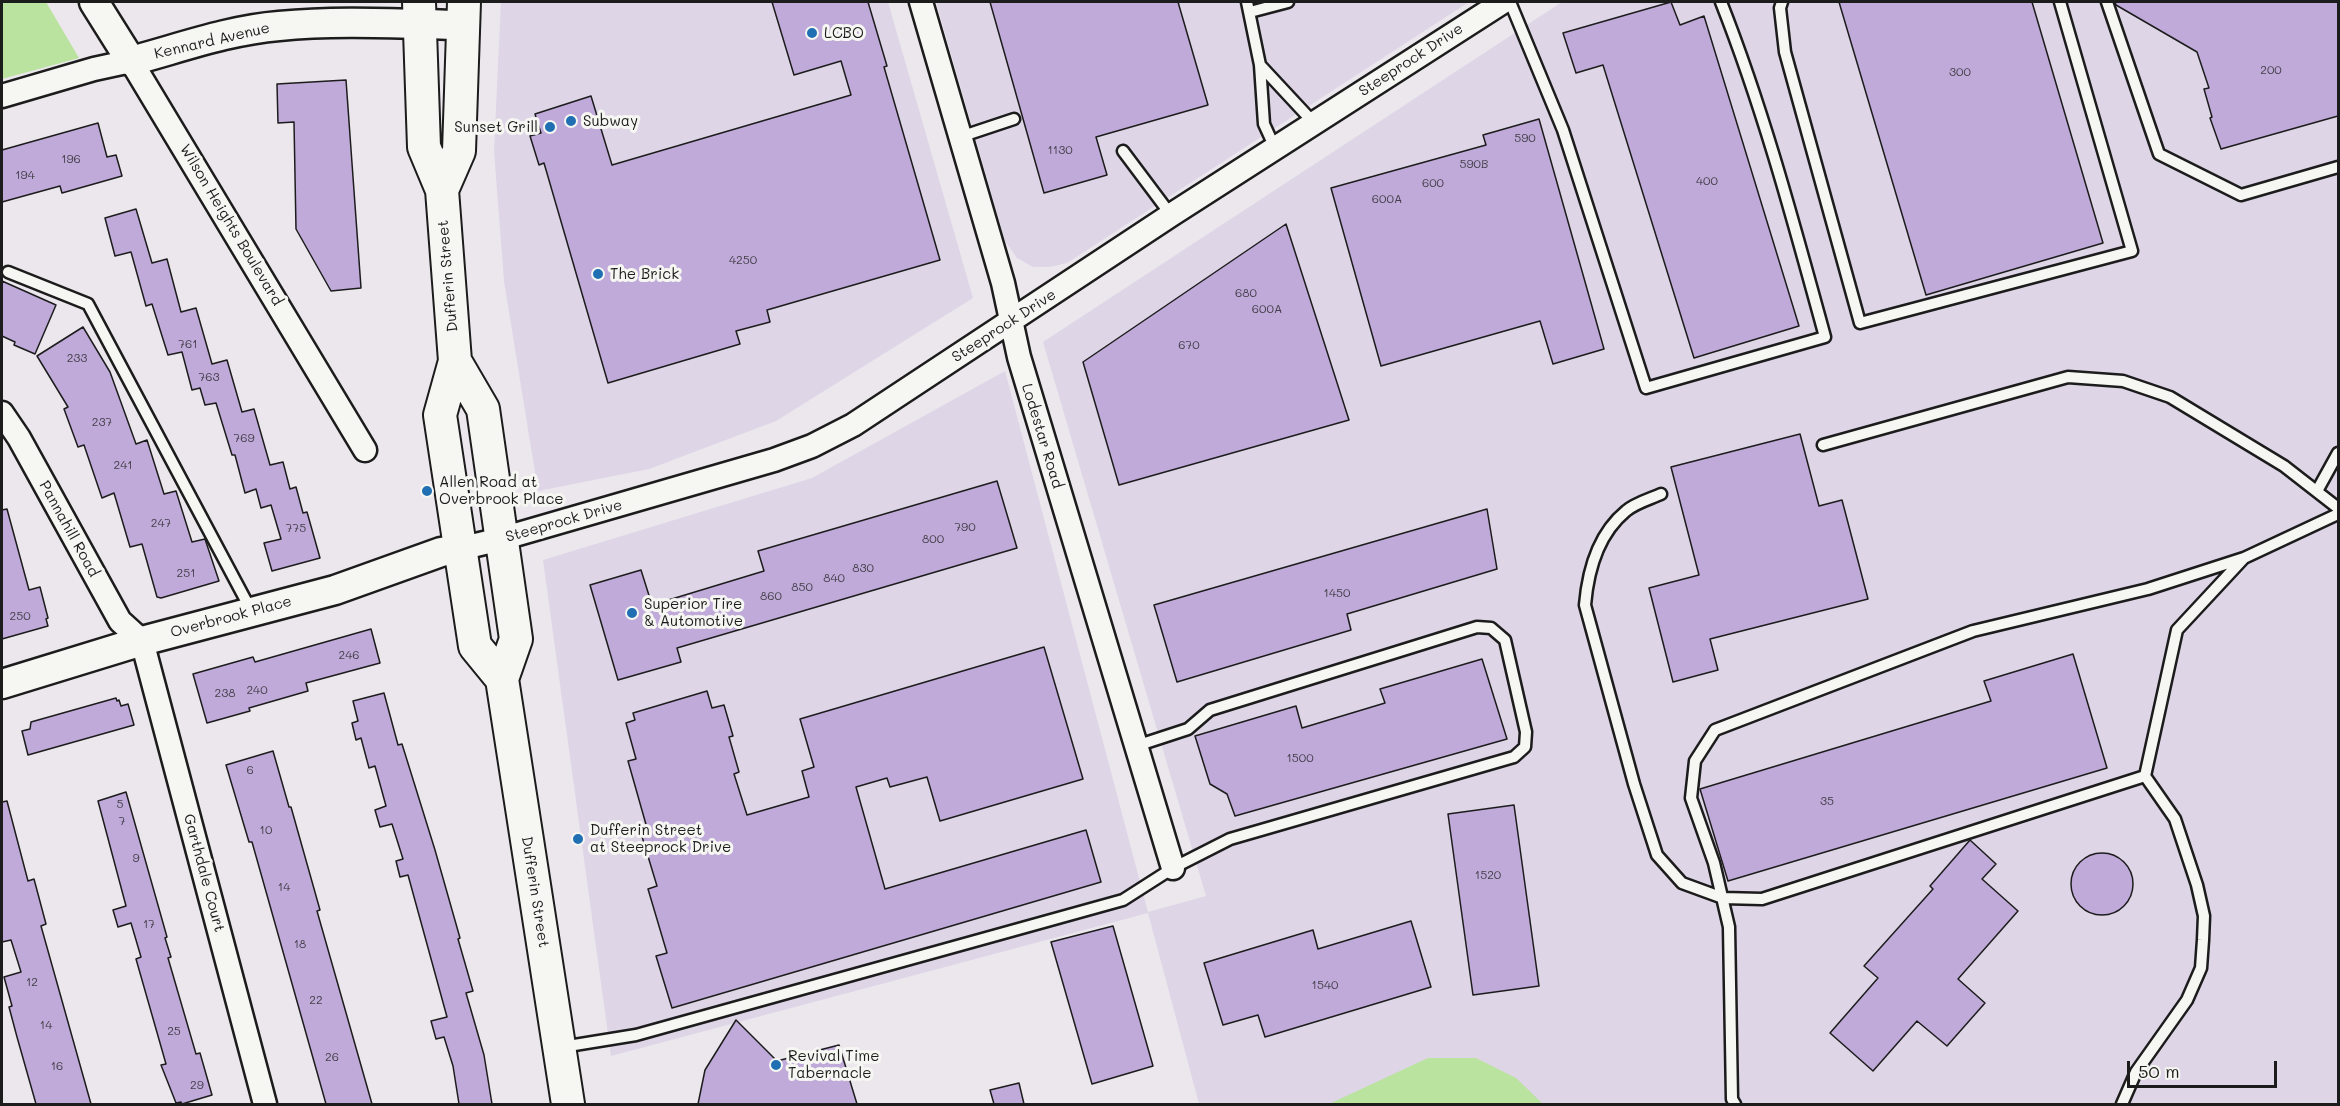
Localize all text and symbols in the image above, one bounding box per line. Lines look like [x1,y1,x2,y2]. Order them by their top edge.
street label: Kennard Avenue [152,19,272,63]
street label: Steeprock Drive [1356,20,1466,100]
place label: LCBO [824,24,864,42]
marker: LCBO [805,26,819,40]
house number: 200 [2260,63,2282,77]
house number: 300 [1949,65,1971,79]
place label: Subway [583,112,638,130]
marker: Subway [564,114,578,128]
place label: Sunset Grill [454,118,538,136]
marker: Sunset Grill [543,120,557,134]
house number: 590 [1514,131,1536,145]
street label: Wilson Heights Boulevard [176,141,286,309]
house number: 1130 [1047,143,1073,157]
house number: 196 [61,152,81,166]
house number: 590B [1460,157,1488,171]
house number: 194 [15,168,35,182]
house number: 400 [1696,174,1718,188]
house number: 600 [1422,176,1444,190]
house number: 600A [1372,192,1402,206]
street label: Dufferin Street [434,219,462,333]
house number: 4250 [729,253,757,267]
place label: The Brick [610,265,679,283]
marker: The Brick [591,267,605,281]
street label: Steeprock Drive [949,286,1059,366]
house number: 680 [1235,286,1257,300]
house number: 600A [1252,302,1282,316]
house number: 761 [178,337,198,351]
house number: 670 [1178,338,1200,352]
house number: 233 [67,351,87,365]
house number: 763 [199,370,219,384]
street label: Lodestar Road [1018,381,1066,491]
house number: 237 [92,415,112,429]
house number: 769 [233,431,255,445]
house number: 241 [113,458,133,472]
place label: Allen Road at Overbrook Place [439,473,564,508]
street label: Pannahill Road [35,478,103,580]
marker: Allen Road at Overbrook Place [420,484,434,498]
street label: Steeprock Drive [504,496,624,546]
house number: 247 [151,516,171,530]
house number: 790 [954,520,976,534]
house number: 775 [286,521,306,535]
house number: 800 [922,532,944,546]
house number: 830 [852,561,874,575]
house number: 251 [176,566,196,580]
house number: 840 [823,571,845,585]
house number: 850 [791,580,813,594]
house number: 1450 [1324,586,1350,600]
house number: 860 [760,589,782,603]
street label: Overbrook Place [168,592,294,642]
place label: Superior Tire & Automotive [644,595,743,630]
marker: Superior Tire & Automotive [625,606,639,620]
house number: 250 [9,609,31,623]
house number: 246 [339,648,359,662]
house number: 240 [246,683,268,697]
house number: 238 [215,686,235,700]
house number: 1500 [1286,751,1314,765]
house number: 6 [246,763,254,777]
house number: 35 [1820,794,1834,808]
house number: 5 [117,797,123,811]
street label: Garthdale Court [180,812,228,934]
house number: 7 [119,814,125,828]
place label: Dufferin Street at Steeprock Drive [590,821,731,856]
house number: 10 [260,823,272,837]
marker: Dufferin Street at Steeprock Drive [571,832,585,846]
street label: Dufferin Street [517,835,553,949]
house number: 9 [132,851,140,865]
house number: 1520 [1475,868,1501,882]
house number: 14 [278,880,290,894]
house number: 17 [143,917,155,931]
house number: 18 [294,937,306,951]
house number: 12 [26,975,38,989]
house number: 1540 [1312,978,1338,992]
house number: 22 [309,993,323,1007]
house number: 14 [40,1018,52,1032]
house number: 25 [167,1024,181,1038]
place label: Revival Time Tabernacle [788,1047,879,1082]
scale bar [2130,1049,2280,1087]
house number: 26 [325,1050,339,1064]
marker: Revival Time Tabernacle [769,1058,783,1072]
house number: 16 [51,1059,63,1073]
text: 50 m [2138,1059,2180,1083]
house number: 29 [190,1078,204,1092]

